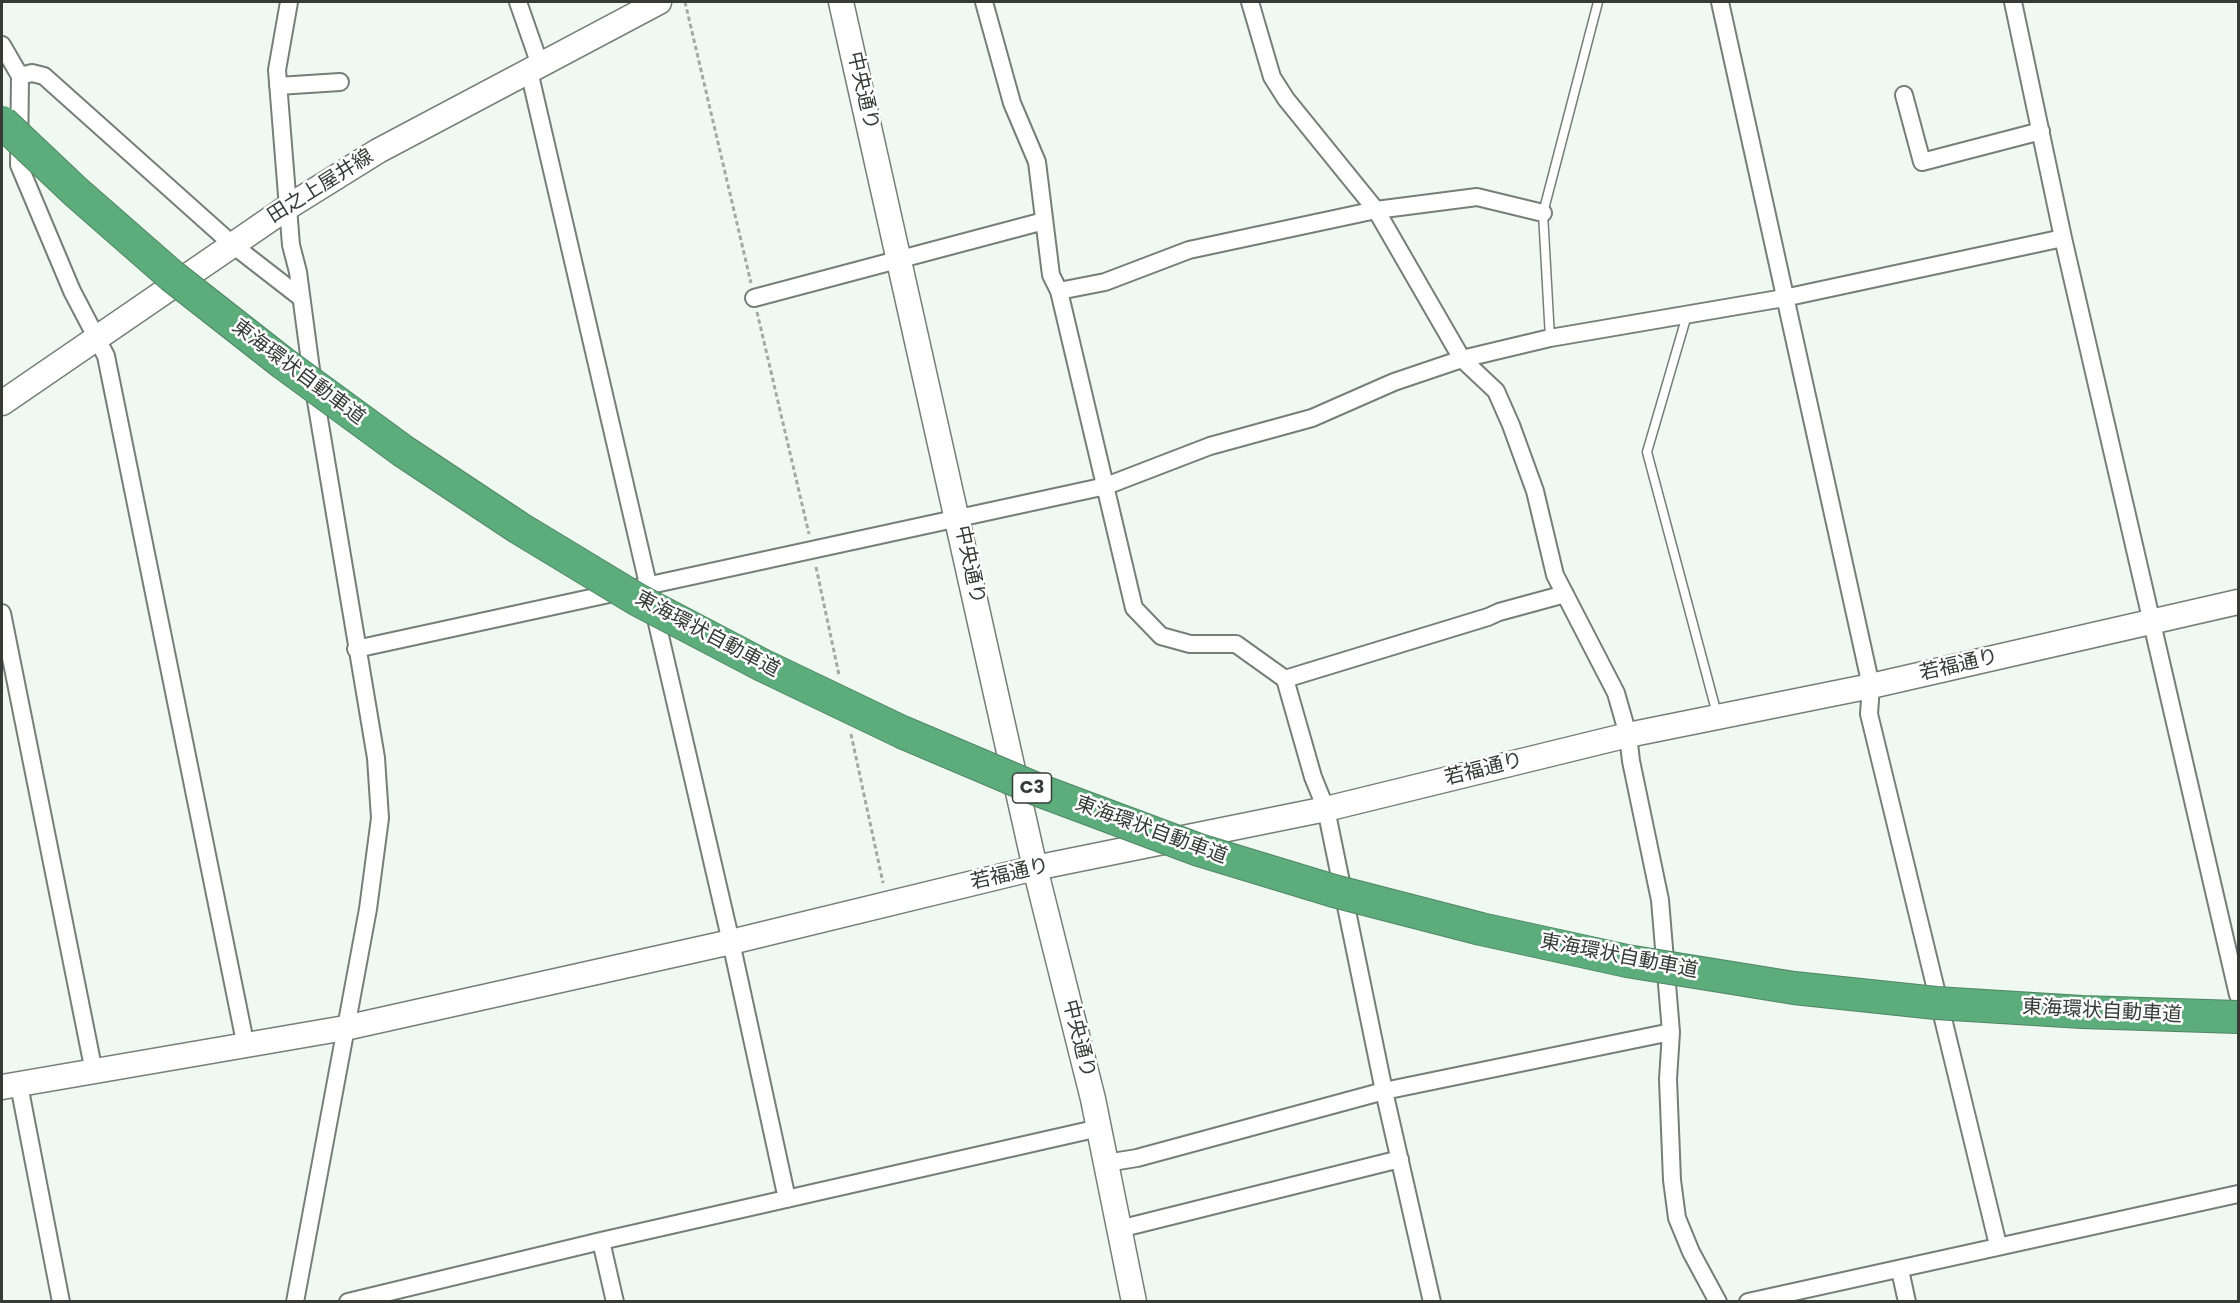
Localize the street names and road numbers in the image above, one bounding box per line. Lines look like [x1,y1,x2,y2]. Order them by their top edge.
street label: 中央通り [841,49,883,133]
street label: 田之上屋井線 [264,145,378,229]
street label: 東海環状自動車道 [227,315,369,431]
street label: 中央通り [949,523,989,607]
street label: 東海環状自動車道 [631,587,783,683]
street label: 若福通り [1917,645,2001,687]
street label: 若福通り [1442,749,1526,791]
road number: C3 [1012,773,1052,803]
street label: 東海環状自動車道 [1072,792,1230,870]
street label: 若福通り [968,854,1052,896]
street label: 東海環状自動車道 [1538,930,1700,984]
street label: 東海環状自動車道 [2021,996,2183,1028]
street label: 中央通り [1057,997,1099,1081]

